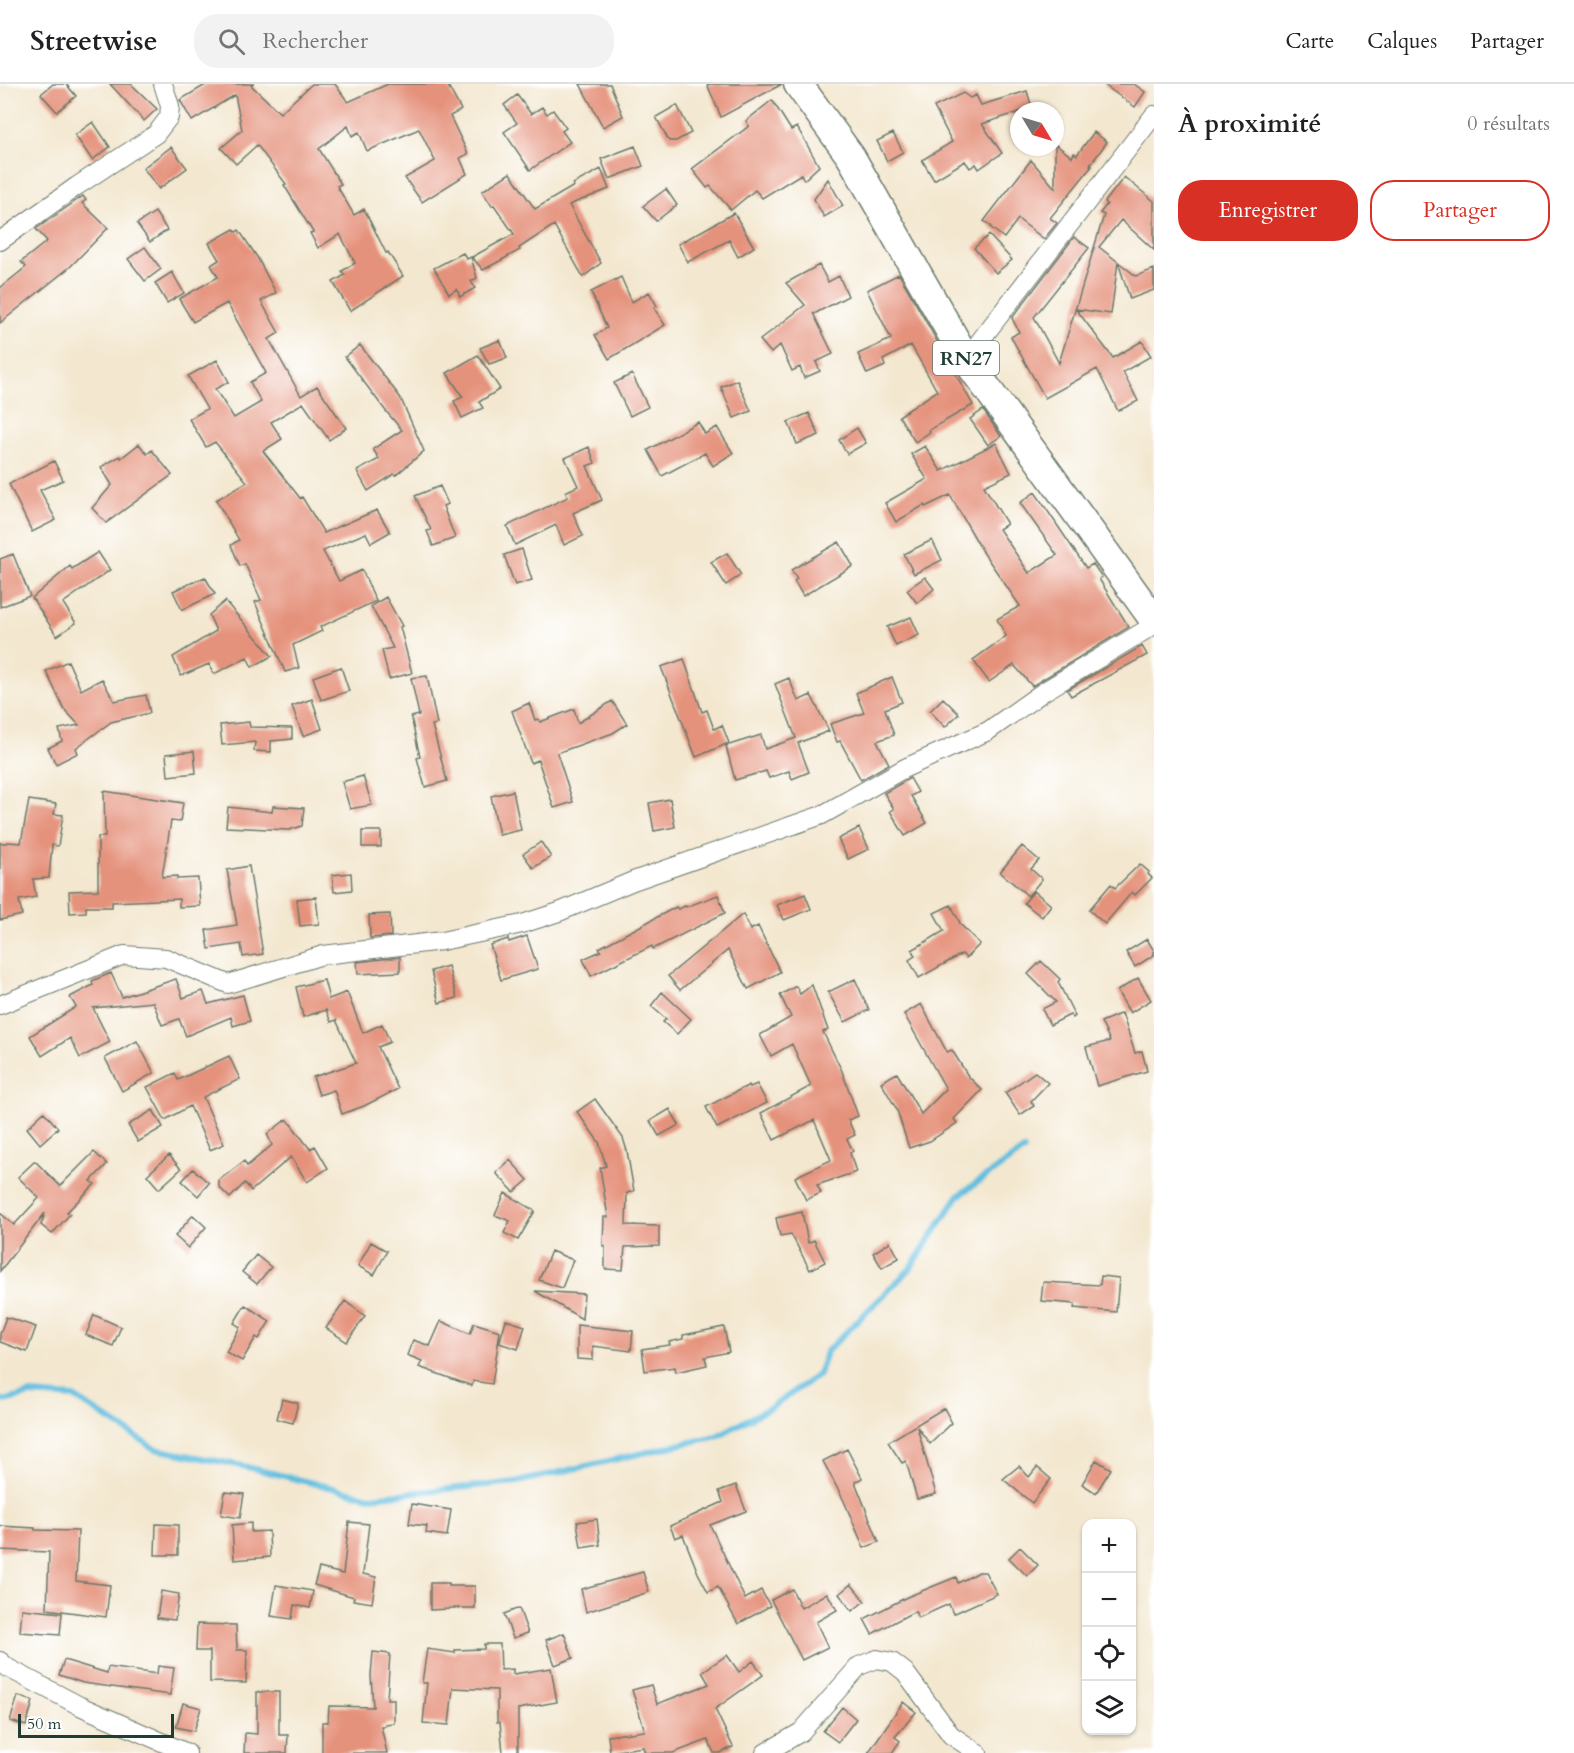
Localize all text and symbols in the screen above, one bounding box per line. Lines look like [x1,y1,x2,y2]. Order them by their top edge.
search box [194,14,614,68]
text: Streetwise [30,22,158,60]
icon: search [215,25,248,58]
text: Rechercher [263,26,368,56]
text: Carte [1285,27,1334,56]
text: Calques [1367,27,1437,56]
text: Partager [1470,27,1544,56]
north arrow [1010,102,1064,156]
text: À proximité [1178,106,1321,141]
text: 0 résultats [1467,110,1550,137]
button: Enregistrer [1178,180,1358,241]
button: Partager [1370,180,1550,241]
road number: RN27 [933,341,999,375]
map controls [1082,1519,1136,1735]
button: + [1082,1519,1136,1573]
button: − [1082,1573,1136,1627]
button: locate [1082,1627,1136,1681]
button: layers [1082,1681,1136,1735]
scale bar [18,1711,174,1738]
text: 50 m [27,1713,61,1735]

